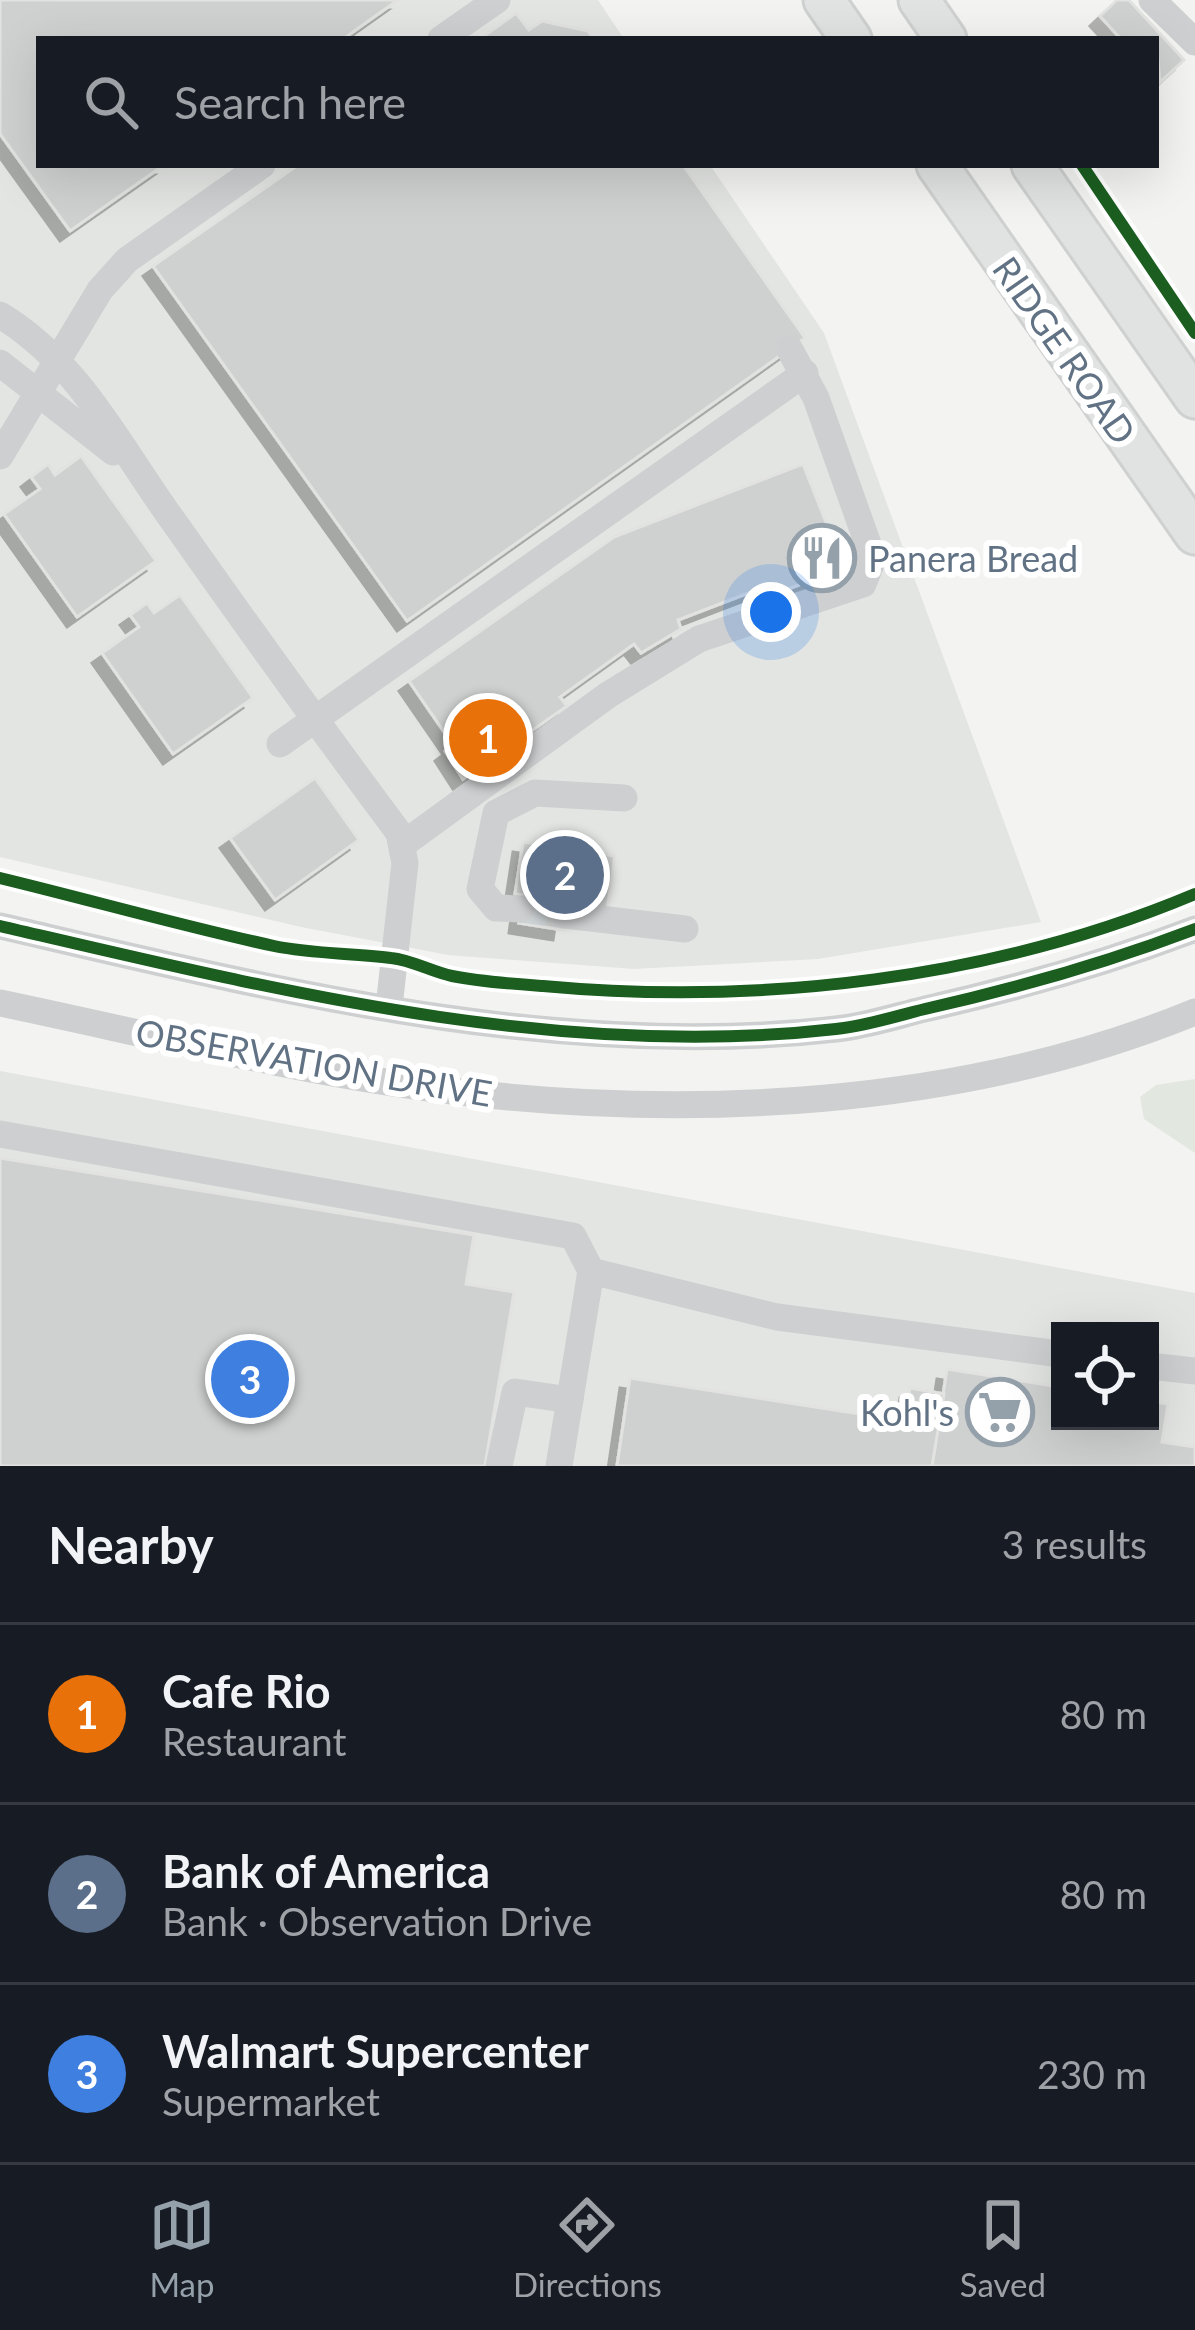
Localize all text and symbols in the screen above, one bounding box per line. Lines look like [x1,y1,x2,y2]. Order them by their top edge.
search box [36,36,1159,168]
icon: search [78,69,144,135]
text: Search here [174,75,406,129]
street label: RIDGE ROAD [984,248,1146,452]
restaurant icon: Panera Bread [787,523,857,593]
place label: Panera Bread [868,536,1078,580]
your location [741,582,801,642]
pin: 1 [449,693,527,783]
pin: 2 [526,830,604,920]
street label: OBSERVATION DRIVE [133,1009,495,1115]
map controls [1051,1322,1159,1430]
button: locate [1051,1322,1159,1430]
pin: 3 [211,1334,289,1424]
supermarket icon: Kohl's [965,1377,1035,1447]
place label: Kohl's [860,1390,954,1434]
text: Nearby [48,1514,214,1575]
text: 3 results [1002,1521,1147,1567]
text: Cafe Rio [162,1664,331,1718]
text: 1 [76,1691,98,1737]
text: 80 m [1060,1691,1147,1737]
text: Restaurant [162,1718,347,1764]
text: Bank of America [162,1844,490,1898]
text: 2 [76,1871,98,1917]
text: 80 m [1060,1871,1147,1917]
text: Bank · Observation Drive [162,1898,592,1944]
text: Walmart Supercenter [162,2024,589,2078]
text: 3 [76,2051,98,2097]
text: 230 m [1037,2051,1147,2097]
text: Supermarket [162,2078,380,2124]
tab: Map [149,2192,215,2304]
tab: Directions [513,2192,662,2304]
tab: Saved [960,2192,1046,2304]

